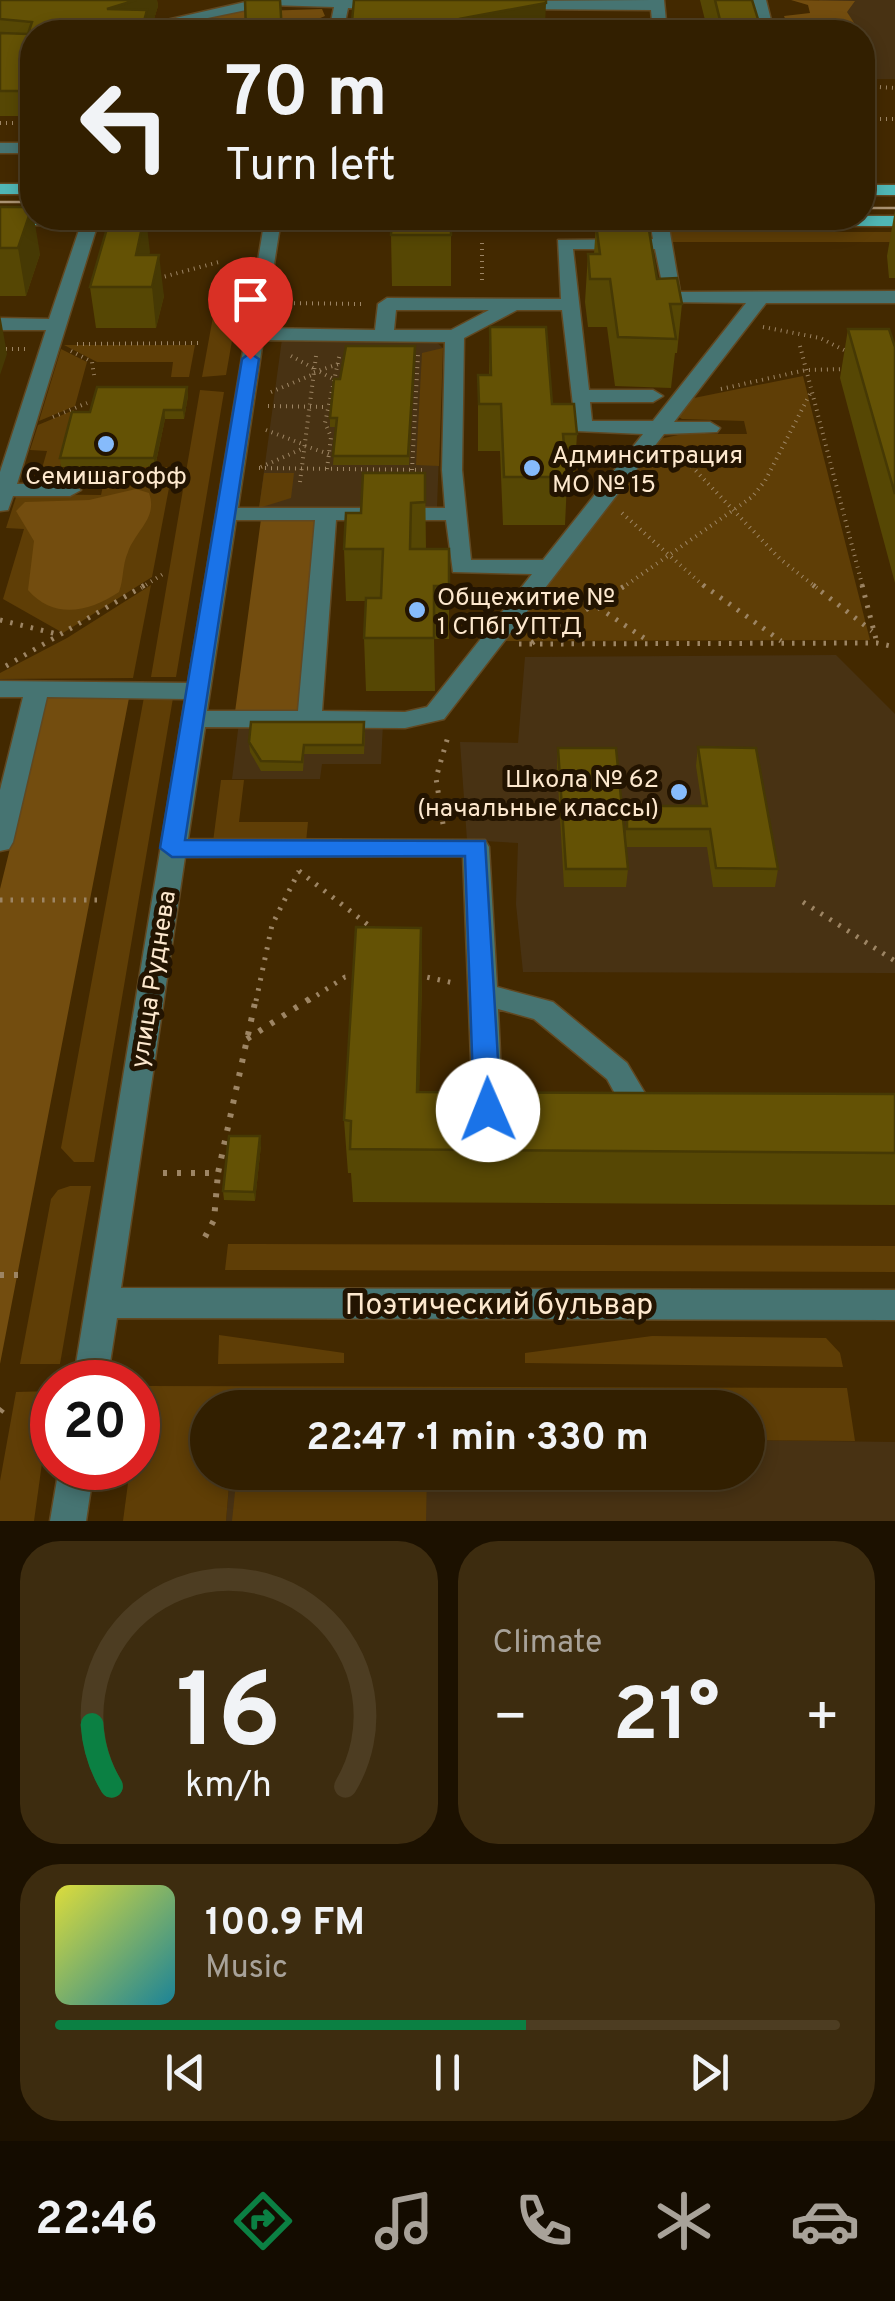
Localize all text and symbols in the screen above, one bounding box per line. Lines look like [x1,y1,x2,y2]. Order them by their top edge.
text: 70 m [225,52,388,141]
icon: left [60,60,190,190]
text: Turn left [225,139,396,196]
pin [208,257,293,360]
icon: arrive [223,272,278,327]
marker: Семишагофф [95,433,117,455]
place label: Админситрация МО № 15 [552,441,743,502]
marker: Админситрация МО № 15 [521,457,543,479]
place label: Семишагофф [25,462,187,494]
place label: Общежитие № 1 СПбГУПТД [437,583,615,644]
marker: Общежитие № 1 СПбГУПТД [406,599,428,621]
place label: Школа № 62 (начальные классы) [417,765,659,826]
marker: Школа № 62 (начальные классы) [668,781,690,803]
street label: улица Руднева [125,888,185,1071]
position arrow [436,1058,540,1162]
street label: Поэтический бульвар [345,1288,653,1325]
speed limit sign: 20 [30,1360,160,1490]
text: 22:47 · 1 min · 330 m [306,1415,649,1464]
text: Climate [493,1624,602,1664]
text: 16 [176,1652,282,1784]
text: 21° [613,1672,720,1767]
text: − [493,1685,528,1755]
text: + [805,1685,840,1755]
text: km/h [185,1764,272,1810]
text: 100.9 FM [205,1900,365,1949]
text: Music [205,1949,288,1989]
icon: previous [158,2045,213,2100]
icon: pause [420,2045,475,2100]
icon: next [682,2045,737,2100]
icon: directions [228,2186,298,2256]
icon: music [369,2186,439,2256]
icon: phone [509,2186,579,2256]
icon: climate [649,2186,719,2256]
icon: car [790,2186,860,2256]
text: 22:46 [35,2193,158,2250]

